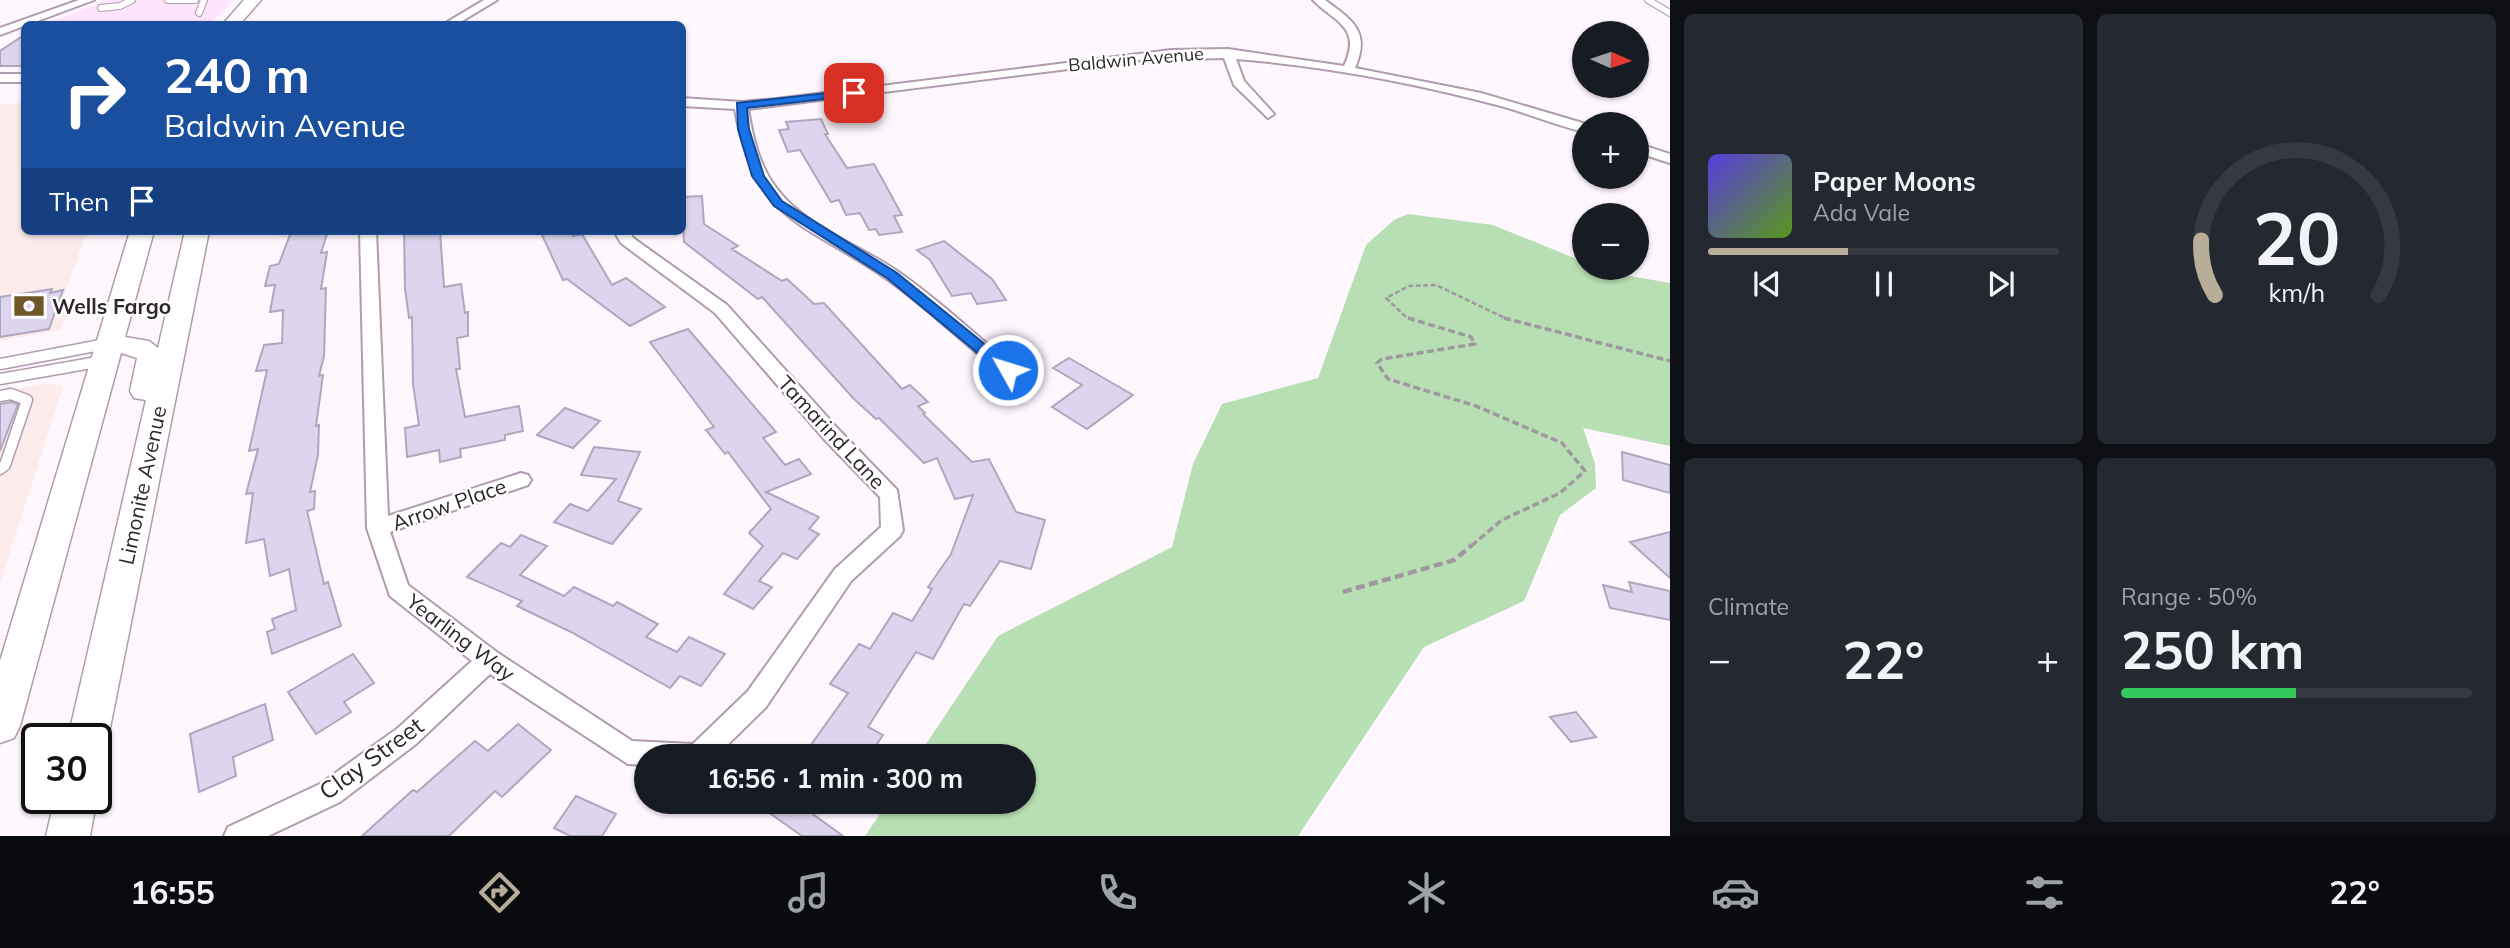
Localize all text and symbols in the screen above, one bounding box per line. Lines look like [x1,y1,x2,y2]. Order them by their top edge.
north arrow [1572,21,1648,98]
map controls [1572,21,1649,280]
street label: Baldwin Avenue [1067,42,1205,76]
text: 240 m [164,44,310,105]
icon: right [49,49,140,140]
pin [824,63,884,123]
icon: arrive [835,74,873,112]
text: Baldwin Avenue [164,105,406,145]
button: + [1572,112,1649,189]
text: Paper Moons [1813,165,1976,198]
icon: arrive [123,182,161,220]
text: Then [49,185,109,218]
text: 20 [2253,192,2340,283]
text: Ada Vale [1813,198,1910,227]
button: − [1572,203,1649,280]
icon: previous [1748,265,1786,303]
icon: pause [1865,265,1903,303]
icon: next [1982,265,2020,303]
text: km/h [2268,277,2325,308]
bank icon: Wells Fargo [12,289,46,323]
place label: Wells Fargo [52,293,171,319]
position arrow [971,333,1045,407]
street label: Tamarind Lane [773,370,891,494]
street label: Limonite Avenue [112,403,172,567]
street label: Arrow Place [389,472,509,536]
text: Range · 50% [2121,582,2257,611]
street label: Yearling Way [401,587,520,686]
text: Climate [1708,592,1789,621]
text: 250 km [2121,617,2304,682]
text: 22° [1842,627,1925,692]
text: − [1708,635,1731,683]
text: + [2036,635,2059,683]
street label: Clay Street [313,710,429,806]
speed limit sign: 30 [21,723,112,814]
text: 16:56 · 1 min · 300 m [707,762,963,795]
icon: directions [475,868,524,917]
icon: music [784,868,833,917]
icon: phone [1093,868,1142,917]
icon: climate [1402,868,1451,917]
icon: car [1711,868,1760,917]
icon: filters [2020,868,2069,917]
text: 16:55 [130,872,215,912]
text: 22° [2329,872,2380,912]

